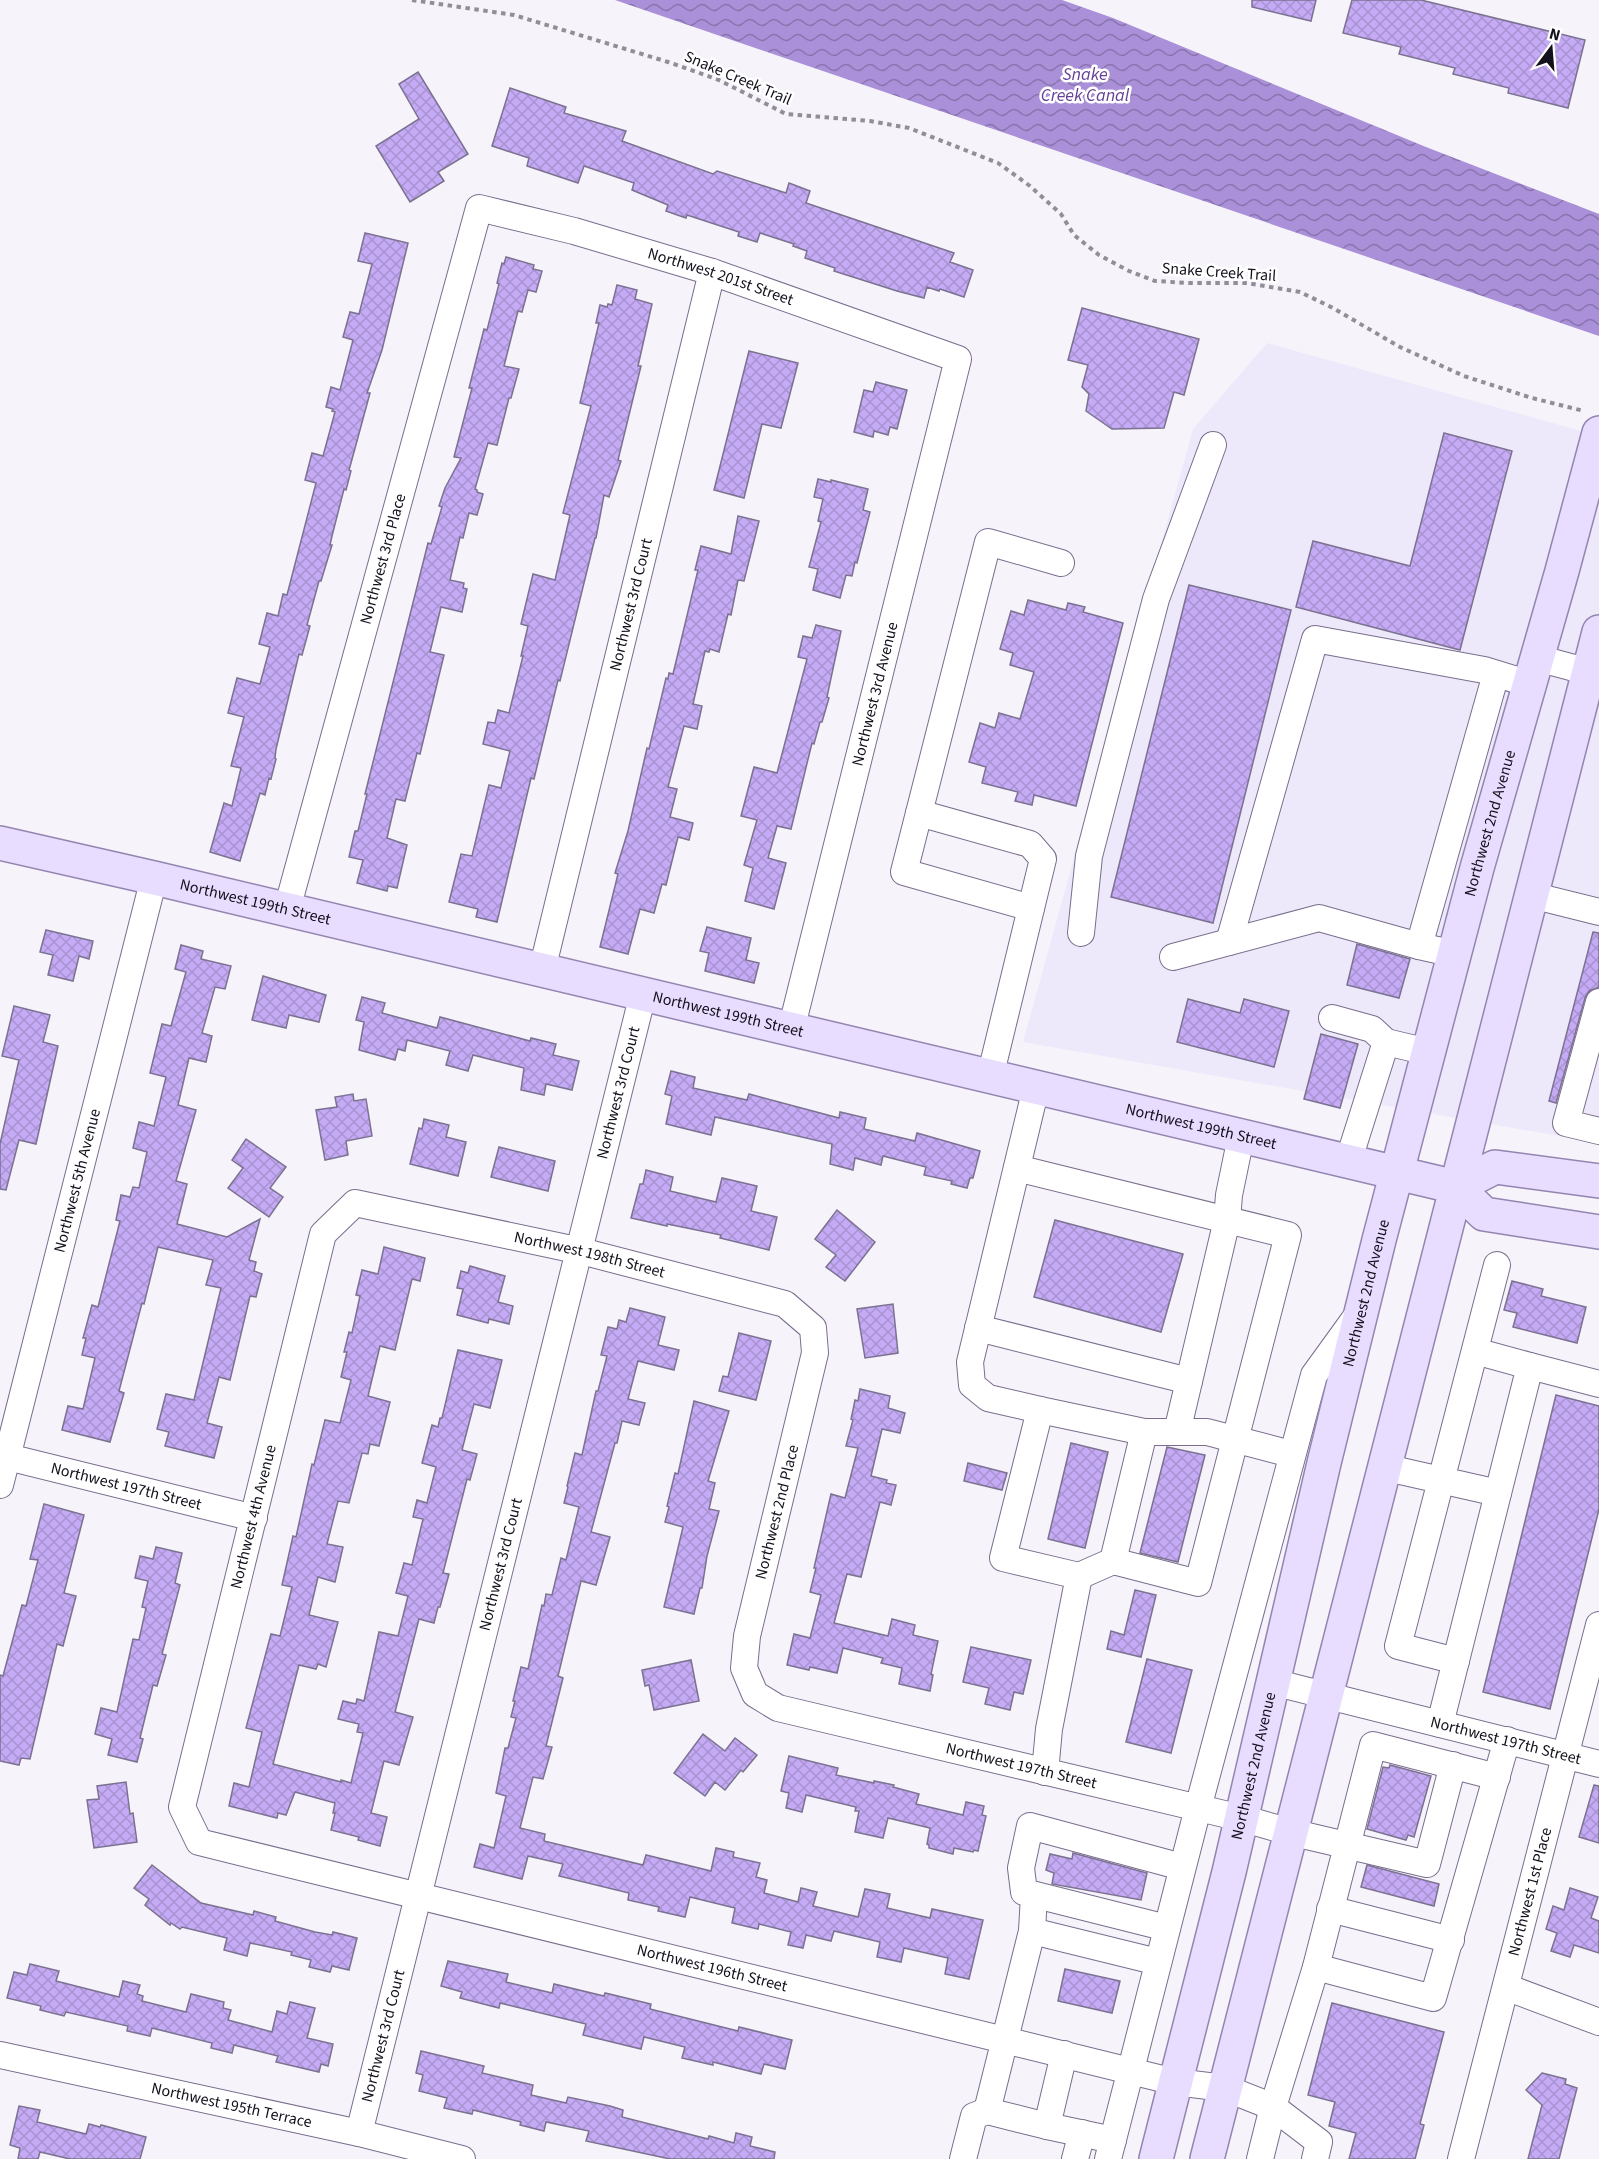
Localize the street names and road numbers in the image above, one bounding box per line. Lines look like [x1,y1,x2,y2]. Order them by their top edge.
street label: Snake Creek Trail [681,45,795,111]
street label: Northwest 201st Street [645,242,797,311]
street label: Snake Creek Trail [1161,257,1277,287]
street label: Northwest 3rd Place [354,491,411,627]
street label: Northwest 3rd Court [604,535,658,673]
street label: Northwest 3rd Avenue [846,620,904,768]
street label: Northwest 2nd Avenue [1459,747,1521,899]
street label: Northwest 199th Street [178,873,334,931]
street label: Northwest 199th Street [650,986,806,1043]
street label: Northwest 3rd Court [591,1024,646,1162]
street label: Northwest 199th Street [1123,1098,1279,1155]
street label: Northwest 5th Avenue [48,1106,106,1255]
street label: Northwest 2nd Avenue [1337,1217,1395,1369]
street label: Northwest 198th Street [512,1226,668,1283]
street label: Northwest 4th Avenue [225,1442,282,1591]
street label: Northwest 2nd Place [750,1442,804,1582]
street label: Northwest 197th Street [49,1457,204,1516]
street label: Northwest 3rd Court [474,1495,528,1633]
street label: Northwest 2nd Avenue [1226,1690,1281,1842]
street label: Northwest 197th Street [1428,1711,1584,1770]
street label: Northwest 197th Street [944,1737,1099,1794]
street label: Northwest 1st Place [1503,1825,1557,1959]
street label: Northwest 196th Street [634,1939,790,1997]
street label: Northwest 3rd Court [356,1967,410,2105]
street label: Northwest 195th Terrace [149,2077,314,2133]

